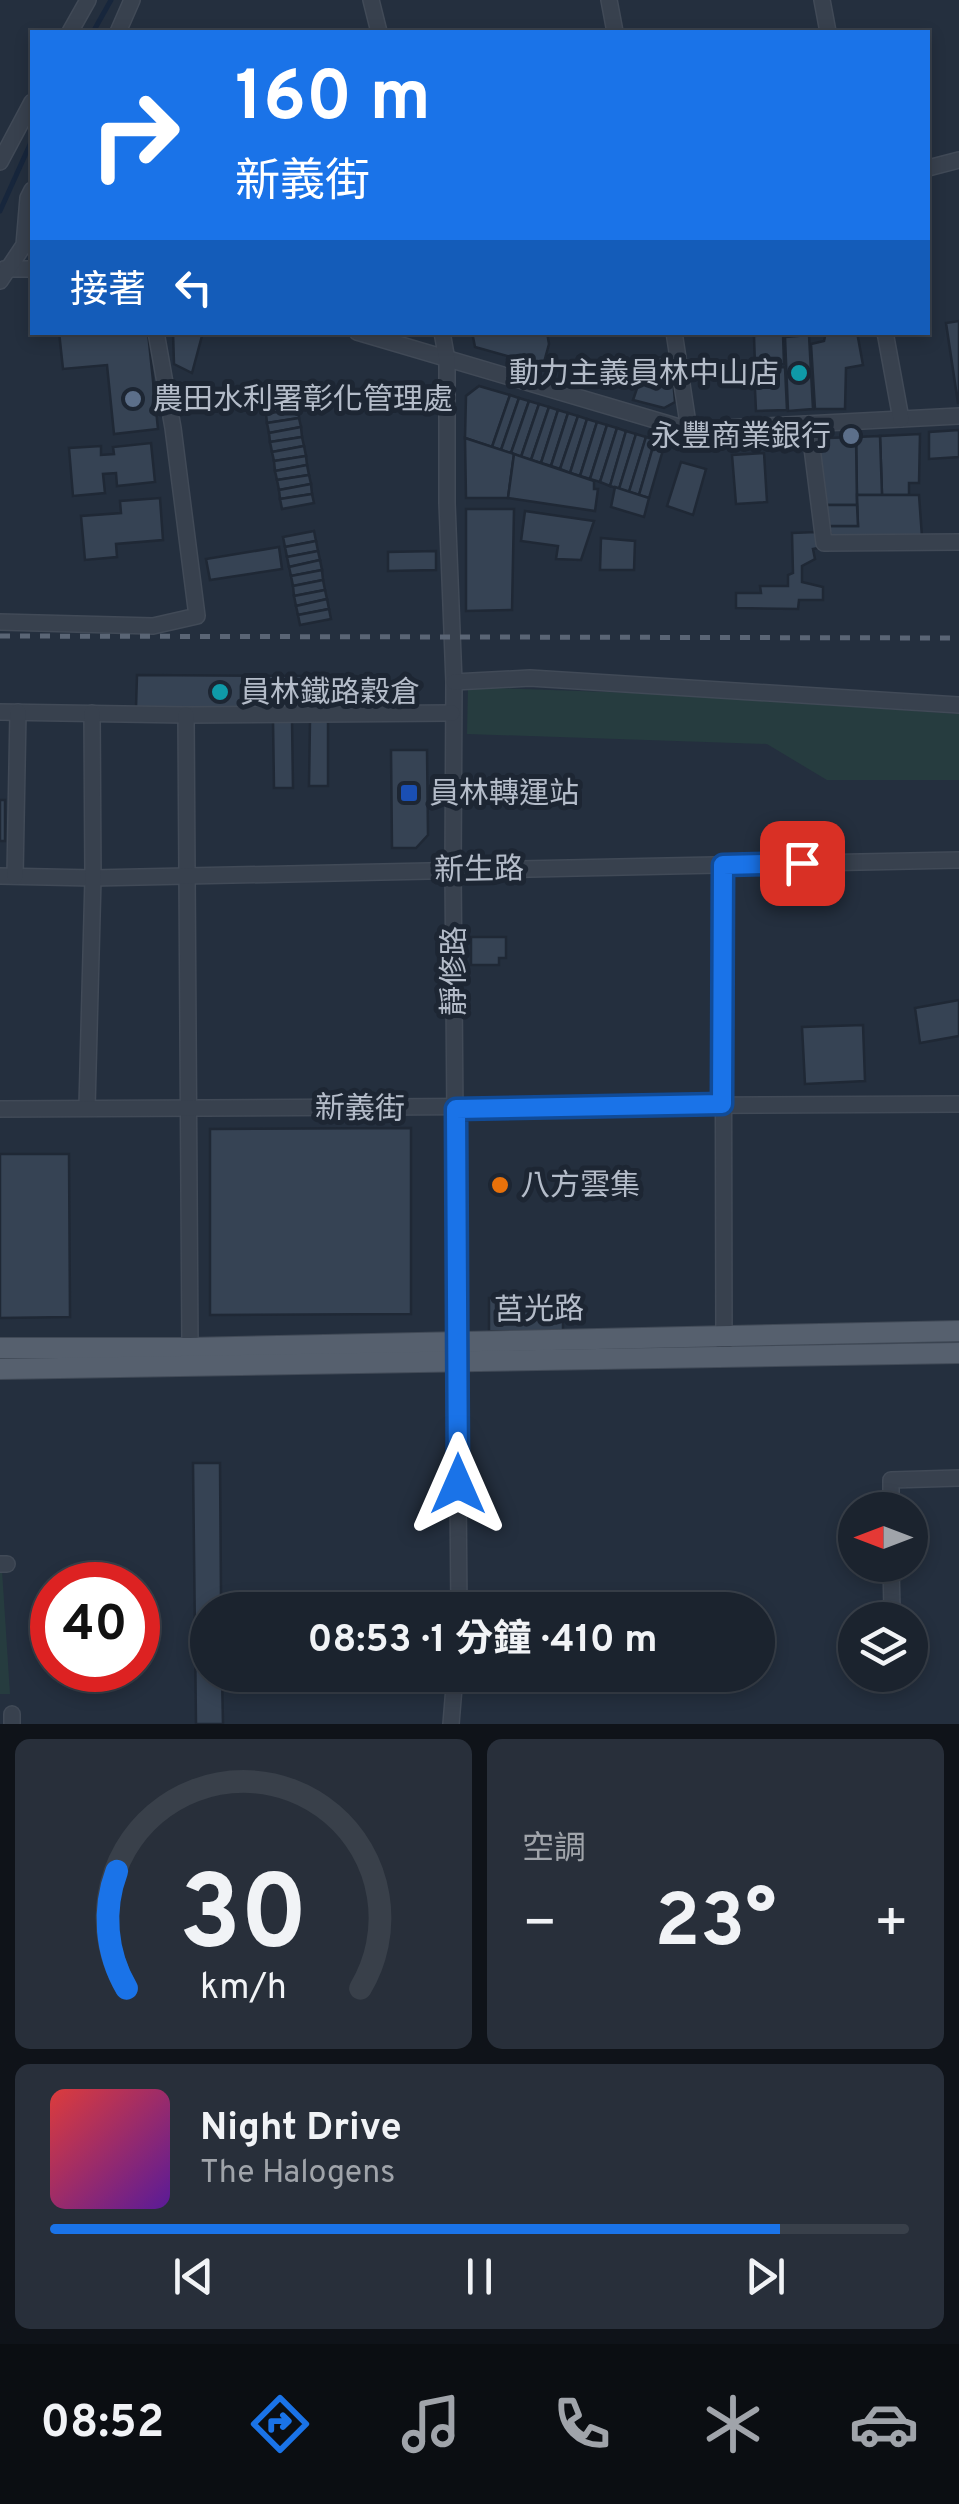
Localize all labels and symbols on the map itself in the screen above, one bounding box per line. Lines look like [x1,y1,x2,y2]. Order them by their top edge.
place label: 動力主義員林中山店 [509,357,779,394]
marker: 動力主義員林中山店 [788,362,810,384]
place label: 農田水利署彰化管理處 [153,383,453,420]
marker: 農田水利署彰化管理處 [122,388,144,410]
place label: 永豐商業銀行 [651,420,831,457]
marker: 永豐商業銀行 [840,425,862,447]
place label: 員林鐵路穀倉 [240,676,420,713]
marker: 員林鐵路穀倉 [209,681,231,703]
place label: 員林轉運站 [429,777,579,814]
marker: 員林轉運站 [398,782,420,804]
pin [760,821,845,906]
street label: 新生路 [434,852,524,891]
street label: 靜修路 [438,926,475,1016]
street label: 新義街 [315,1091,405,1130]
place label: 八方雲集 [520,1169,640,1206]
marker: 八方雲集 [489,1174,511,1196]
street label: 莒光路 [494,1292,584,1331]
position arrow [406,1432,510,1536]
north arrow [838,1492,928,1582]
speed limit sign: 40 [30,1562,160,1692]

